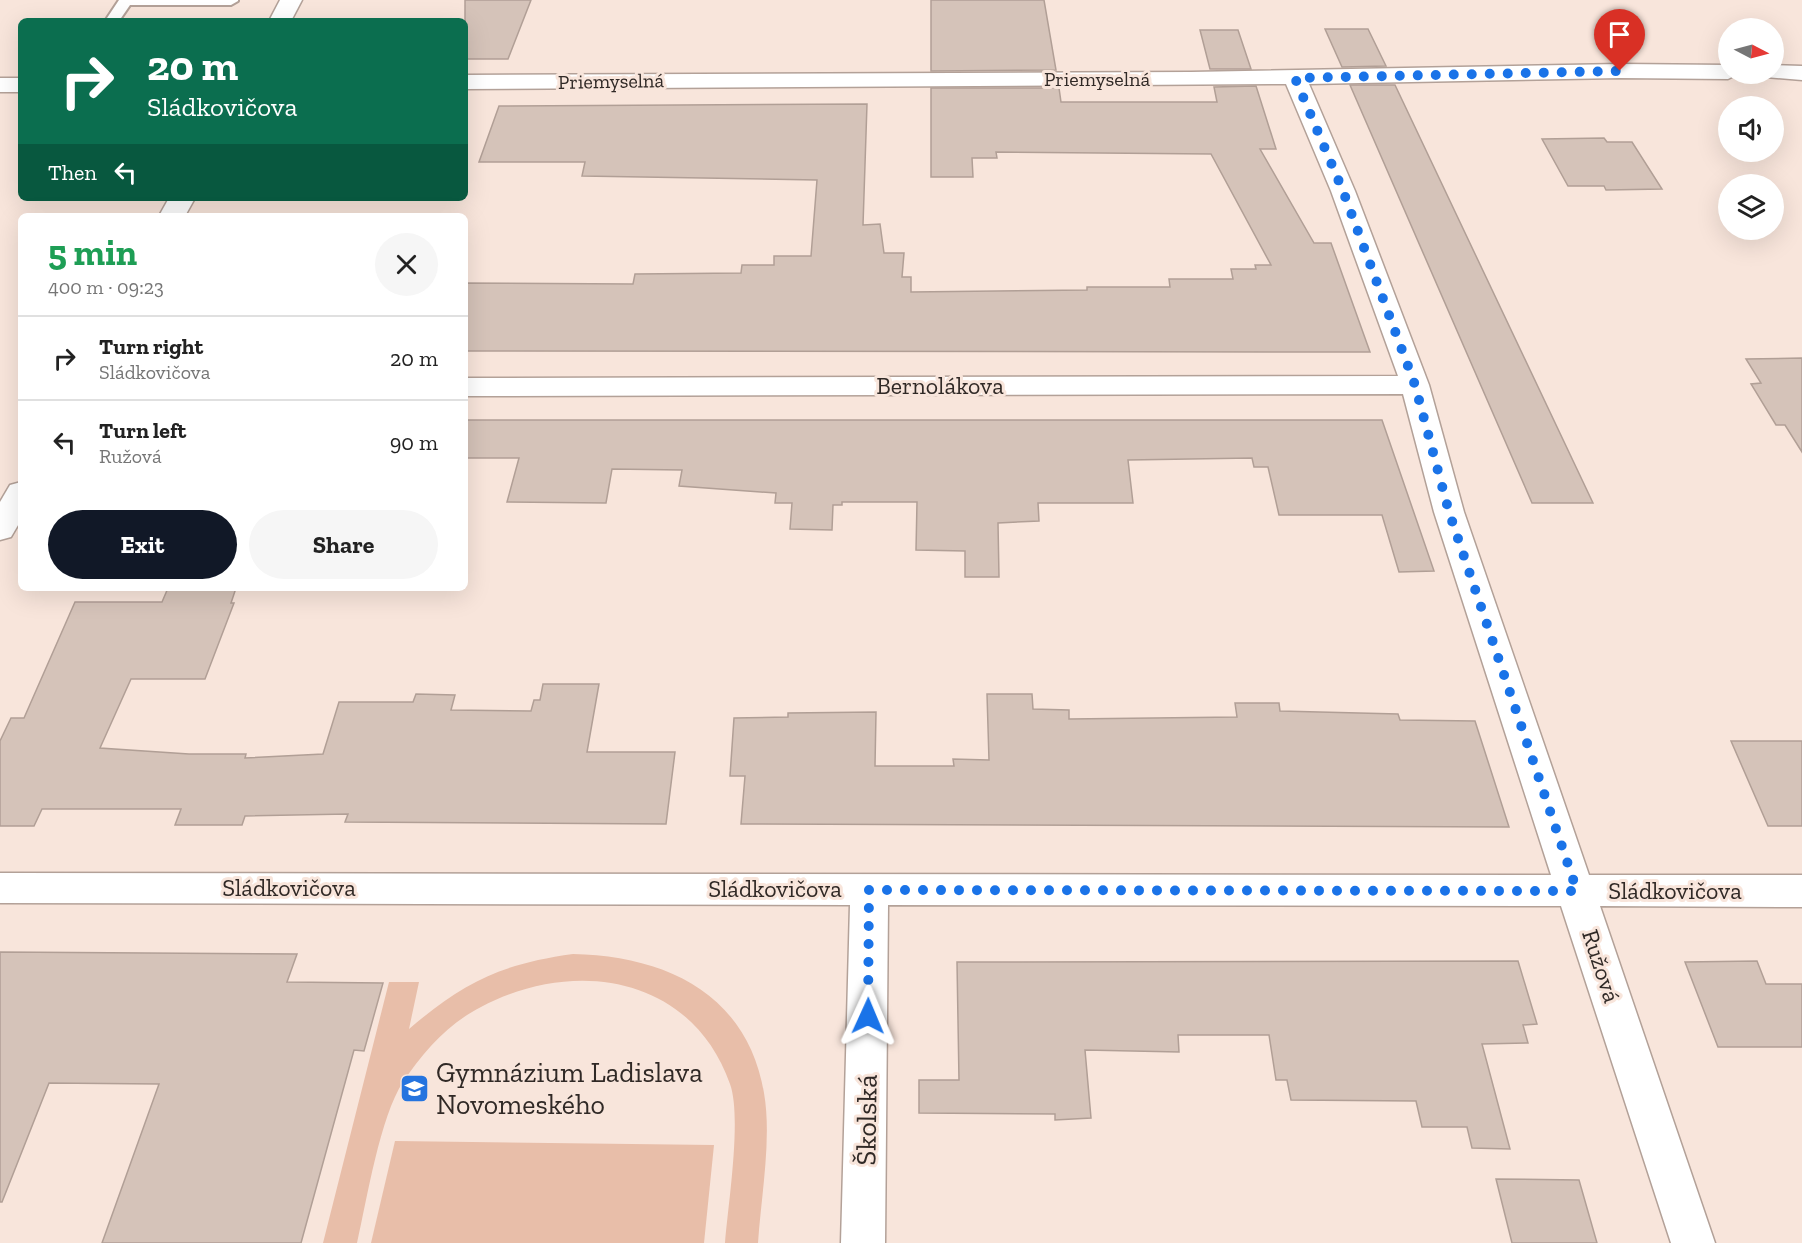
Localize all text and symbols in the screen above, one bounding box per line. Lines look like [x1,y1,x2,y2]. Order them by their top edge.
pin [1594,9,1645,71]
icon: arrive [1603,18,1636,51]
north arrow [1718,18,1784,84]
map controls [1718,18,1784,240]
text: 20 m [147,40,238,91]
icon: right [48,42,126,120]
street label: Priemyselná [1044,67,1150,91]
street label: Priemyselná [558,68,665,94]
text: Sládkovičova [147,91,297,123]
button: sound [1718,96,1784,162]
icon: left [109,156,142,189]
text: Then [48,159,97,186]
button: layers [1718,174,1784,240]
text: 5 min [48,231,137,274]
button: close [375,233,438,296]
text: 400 m · 09:23 [48,275,164,299]
text: Turn right [99,333,203,360]
icon: right [48,342,81,375]
text: 20 m [390,345,438,372]
text: Sládkovičova [99,360,210,384]
street label: Bernolákova [876,371,1004,400]
text: Turn left [99,417,186,444]
icon: left [48,426,81,459]
text: 90 m [390,429,438,456]
text: Ružová [99,444,162,468]
button: Exit [48,510,237,579]
button: Share [249,510,438,579]
street label: Sládkovičova [222,873,356,902]
street label: Sládkovičova [708,874,842,903]
street label: Sládkovičova [1608,876,1742,905]
street label: Ružová [1576,926,1627,1006]
position arrow [836,984,900,1048]
place label: Gymnázium Ladislava Novomeského [436,1056,703,1121]
school or university icon: Gymnázium Ladislava Novomeského [399,1072,431,1104]
street label: Školská [849,1074,884,1166]

